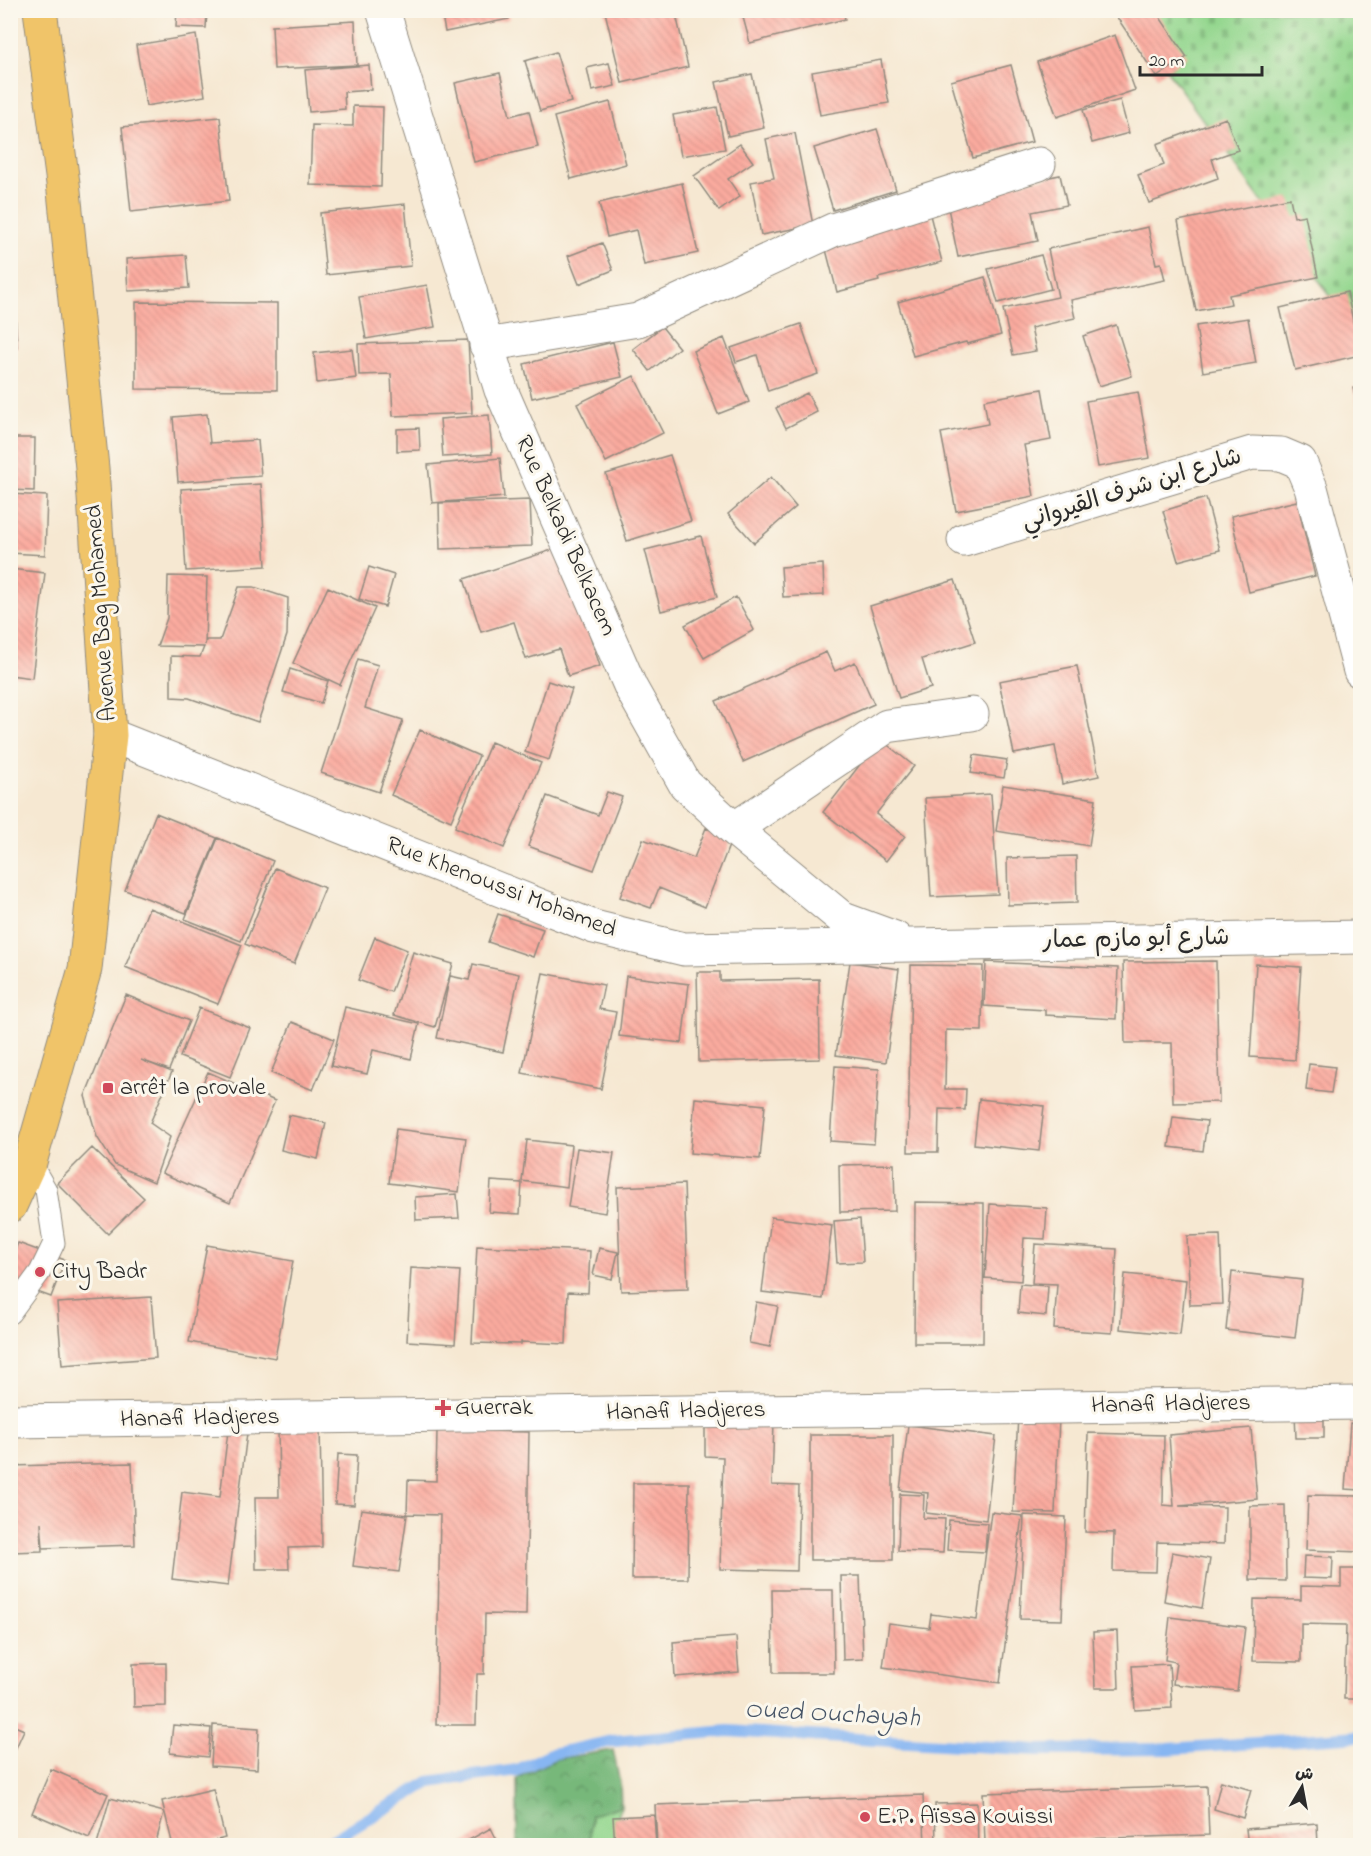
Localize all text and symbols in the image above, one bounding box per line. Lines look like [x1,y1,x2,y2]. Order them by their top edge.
scale bar [1140,39,1262,77]
text: 20 m [1149,49,1184,75]
street label: Rue Belkadi Belkacem [505,430,625,642]
street label: شارع ابن شرف القيرواني [1018,440,1247,541]
street label: Avenue Bag Mohamed [77,503,127,723]
street label: Rue Khenoussi Mohamed [381,828,622,948]
street label: شارع أبو مازم عمار [1041,921,1230,959]
place label: arrêt la provale [120,1071,266,1106]
marker: arrêt la provale [101,1081,115,1095]
place label: City Badr [52,1255,148,1291]
marker: City Badr [33,1265,47,1279]
street label: Hanafi Hadjeres [1091,1386,1251,1424]
place label: Guerrak [455,1391,533,1426]
street label: Hanafi Hadjeres [606,1393,766,1431]
street label: Hanafi Hadjeres [120,1400,280,1438]
marker: Guerrak [436,1401,450,1415]
water label: Oued Ouchayah [743,1691,921,1739]
north arrow [1272,1757,1332,1817]
text: ش [1294,1761,1315,1788]
place label: E.P. Aïssa Kouissi [877,1800,1053,1835]
marker: E.P. Aïssa Kouissi [858,1810,872,1824]

